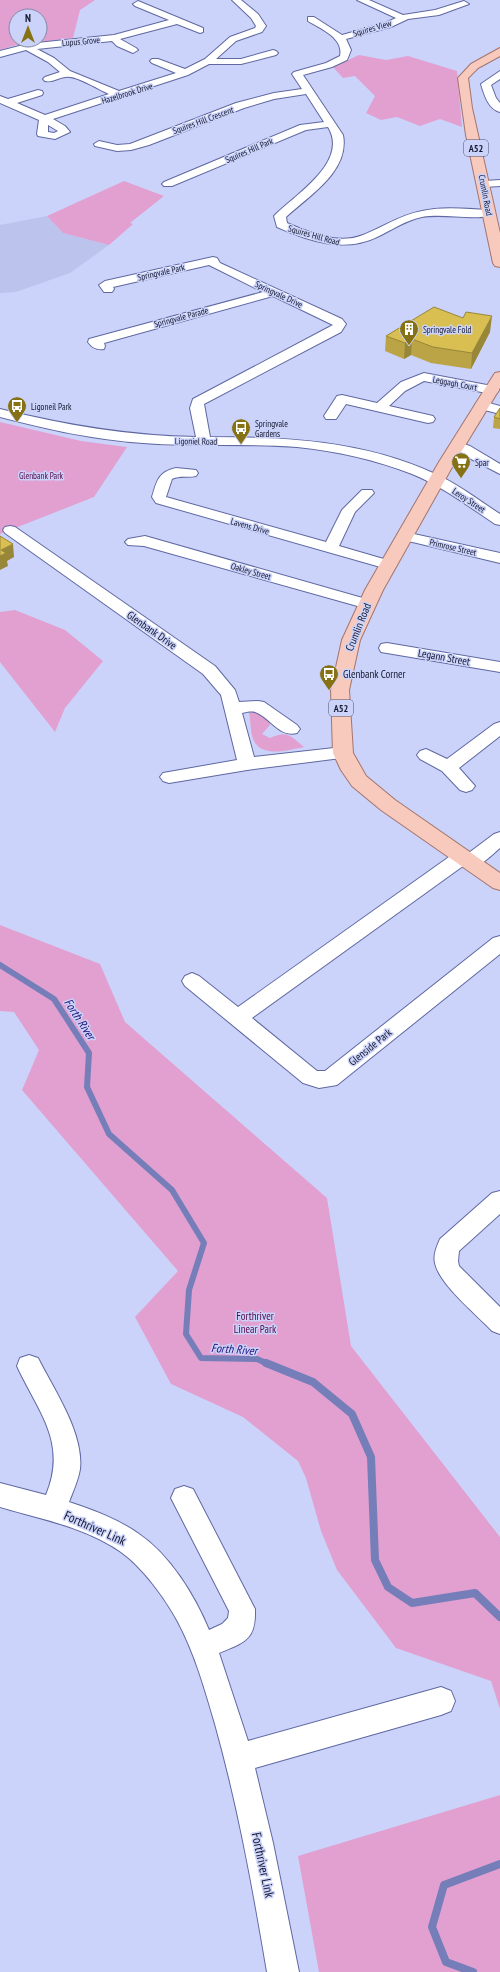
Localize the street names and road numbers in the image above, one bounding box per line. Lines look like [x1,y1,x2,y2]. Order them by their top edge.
street label: Squires View [351,17,393,39]
street label: Lupus Grove [61,34,101,48]
street label: Hazelbrook Drive [100,80,154,106]
street label: Squires Hill Crescent [171,104,235,136]
street label: Squires Hill Park [223,135,275,165]
road number: A52 [464,140,488,156]
street label: Crumlin Road [477,174,495,217]
street label: Squires Hill Road [287,222,341,248]
street label: Springvale Park [136,261,186,283]
street label: Springvale Drive [253,278,305,310]
street label: Springvale Parade [153,304,210,330]
street label: Leggagh Court [432,373,479,393]
street label: Ligoniel Road [175,435,217,447]
street label: Leroy Street [450,485,488,515]
street label: Lavens Drive [229,515,271,537]
street label: Primrose Street [428,536,478,558]
street label: Oakley Street [230,560,273,582]
street label: Crumlin Road [342,601,374,653]
street label: Glenbank Drive [124,608,180,653]
street label: Legann Street [417,646,471,668]
road number: A52 [329,700,353,716]
street label: Glenside Park [346,1025,395,1069]
street label: Forthriver Link [61,1507,129,1549]
street label: Forthriver Link [248,1831,278,1899]

